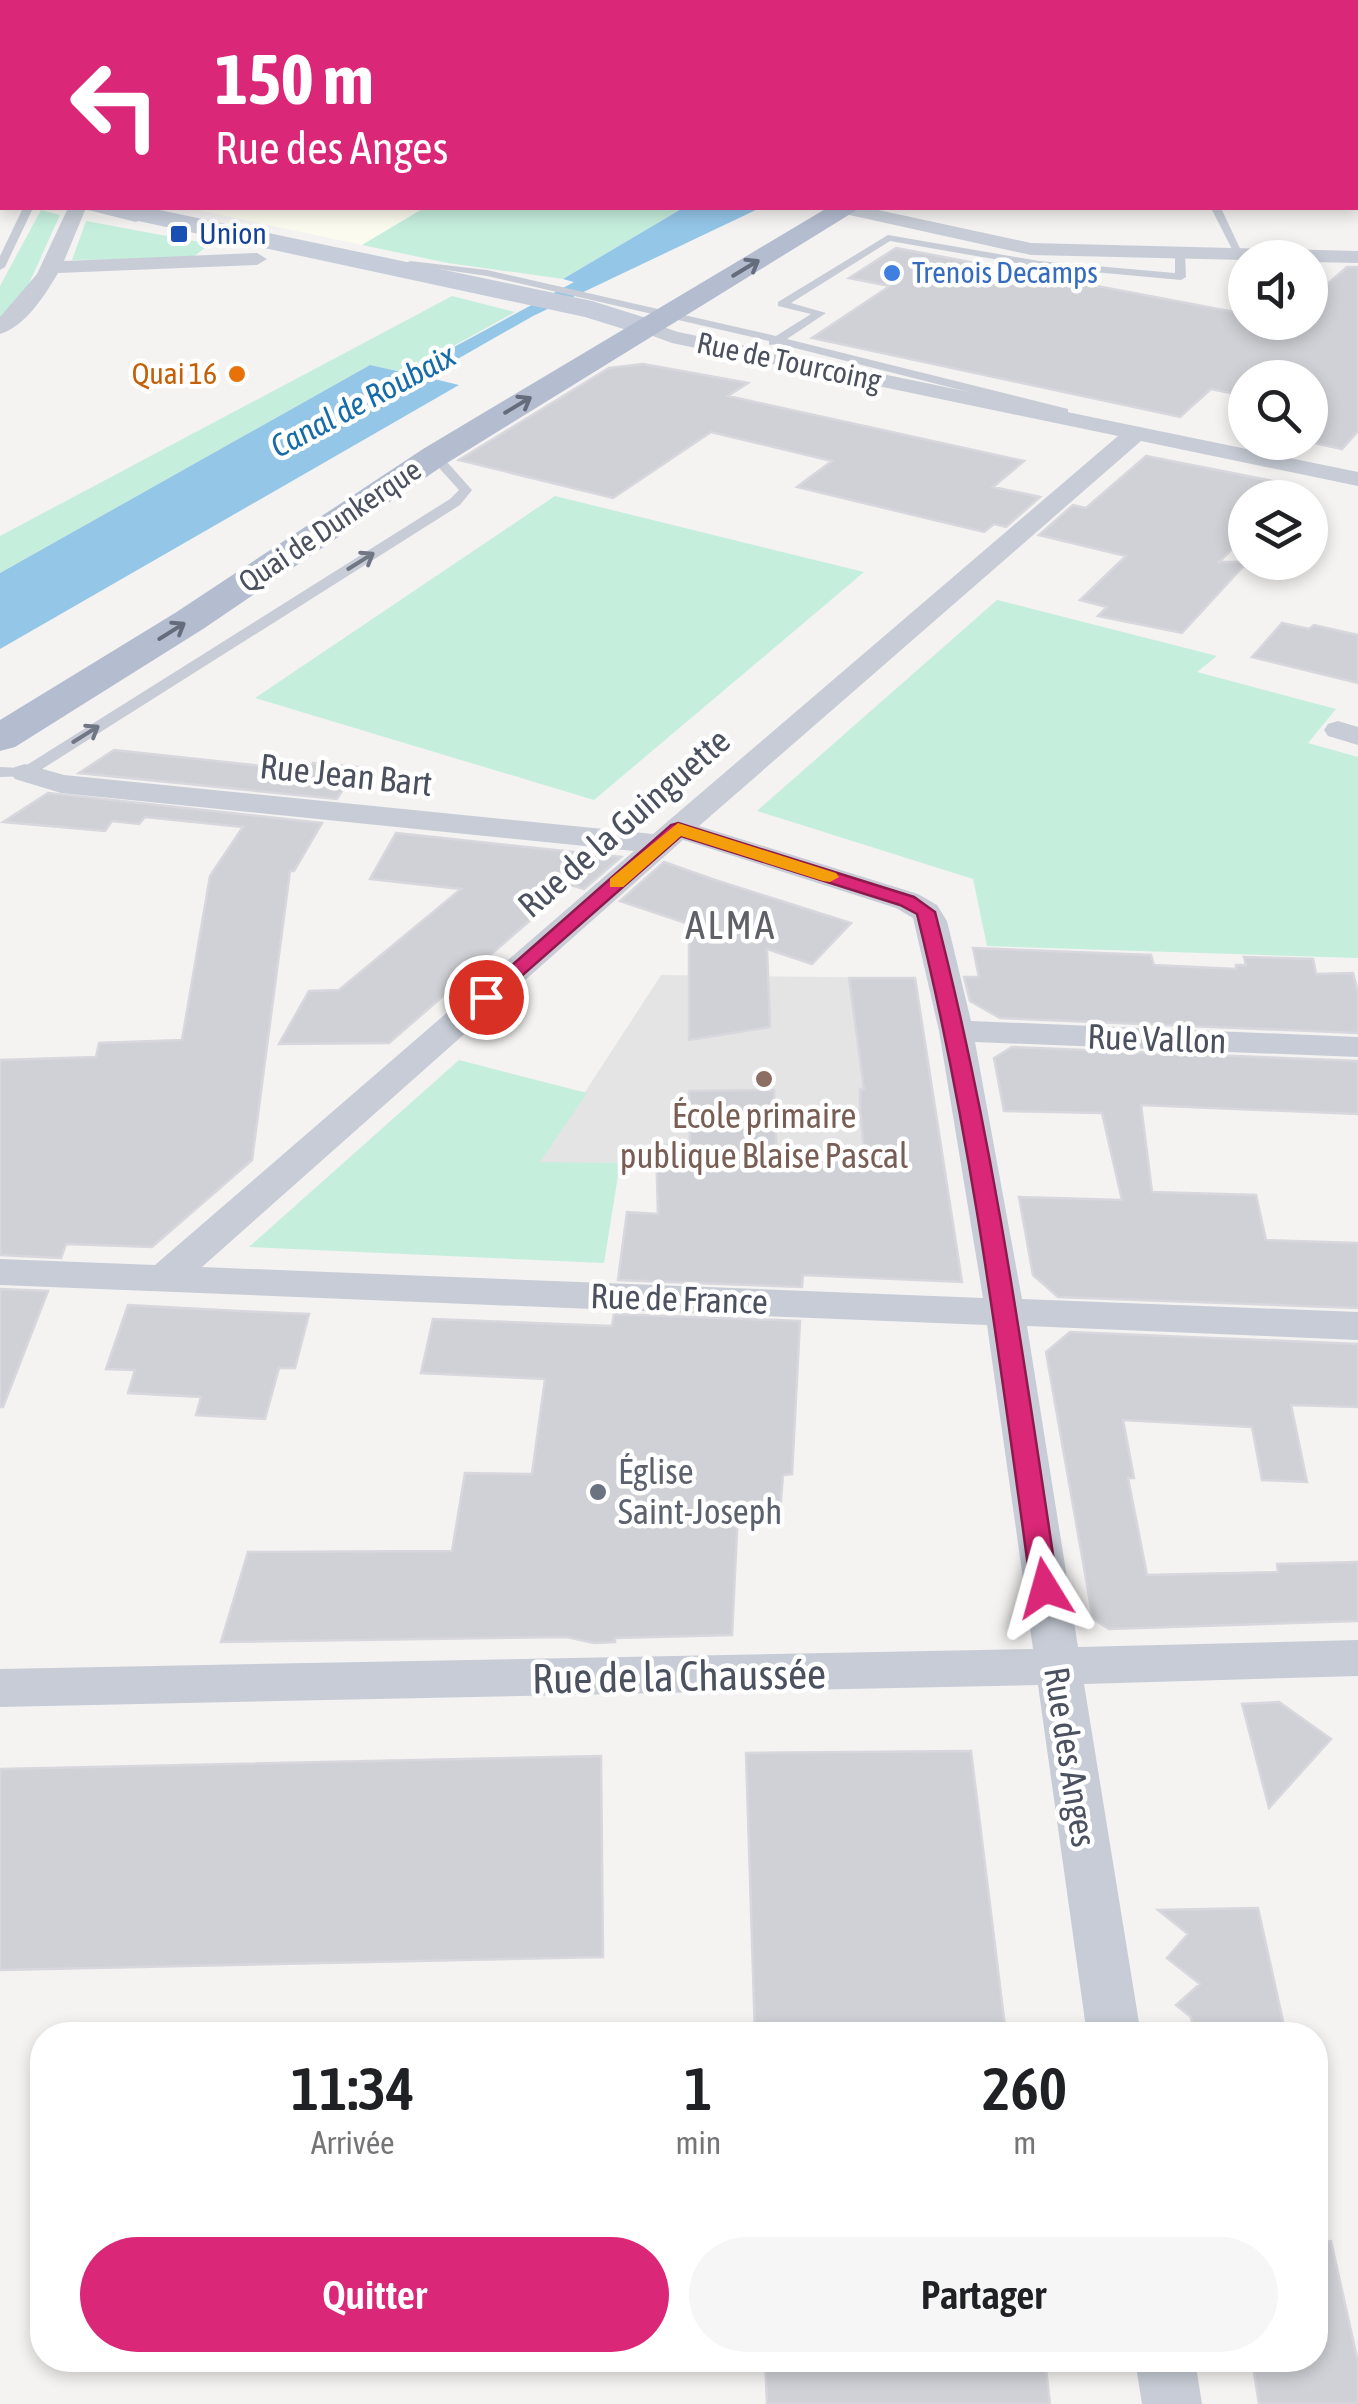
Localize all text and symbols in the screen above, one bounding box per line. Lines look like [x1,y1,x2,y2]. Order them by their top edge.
text: 150 m [215,39,374,119]
icon: left [50,40,180,170]
text: Rue des Anges [215,122,448,174]
place label: Union [199,216,267,250]
marker: Union [168,223,190,245]
map controls [1228,240,1328,580]
button: sound [1228,240,1328,340]
place label: Trenois Decamps [912,255,1098,289]
one-way arrow [731,258,760,278]
marker: Trenois Decamps [881,262,903,284]
street label: Rue de Tourcoing [694,325,885,397]
water label: Canal de Roubaix [264,336,462,465]
place label: Quai 16 [132,356,217,390]
button: search [1228,360,1328,460]
marker: Quai 16 [226,363,248,385]
one-way arrow [503,395,532,415]
street label: Quai de Dunkerque [232,452,427,599]
button: layers [1228,480,1328,580]
one-way arrow [347,551,375,571]
one-way arrow [157,621,186,642]
street label: Rue de la Guinguette [510,720,737,925]
one-way arrow [72,724,100,745]
street label: Rue Jean Bart [258,745,434,803]
district label: ALMA [685,902,777,947]
pin [444,955,529,1040]
icon: arrive [459,970,514,1025]
street label: Rue Vallon [1087,1016,1227,1060]
marker: École primaire publique Blaise Pascal [753,1068,775,1090]
place label: École primaire publique Blaise Pascal [620,1095,908,1175]
street label: Rue de France [590,1275,768,1321]
place label: Église Saint-Joseph [618,1451,782,1531]
marker: Église Saint-Joseph [587,1481,609,1503]
position arrow [993,1536,1097,1640]
street label: Rue de la Chaussée [532,1649,826,1703]
street label: Rue des Anges [1037,1664,1105,1850]
text: 11:34 [291,2054,414,2123]
text: 1 [684,2054,713,2123]
text: 260 [982,2054,1067,2123]
text: Arrivée [311,2124,395,2161]
text: min [675,2124,721,2161]
text: m [1013,2124,1036,2161]
button: Quitter [80,2237,669,2352]
button: Partager [689,2237,1278,2352]

